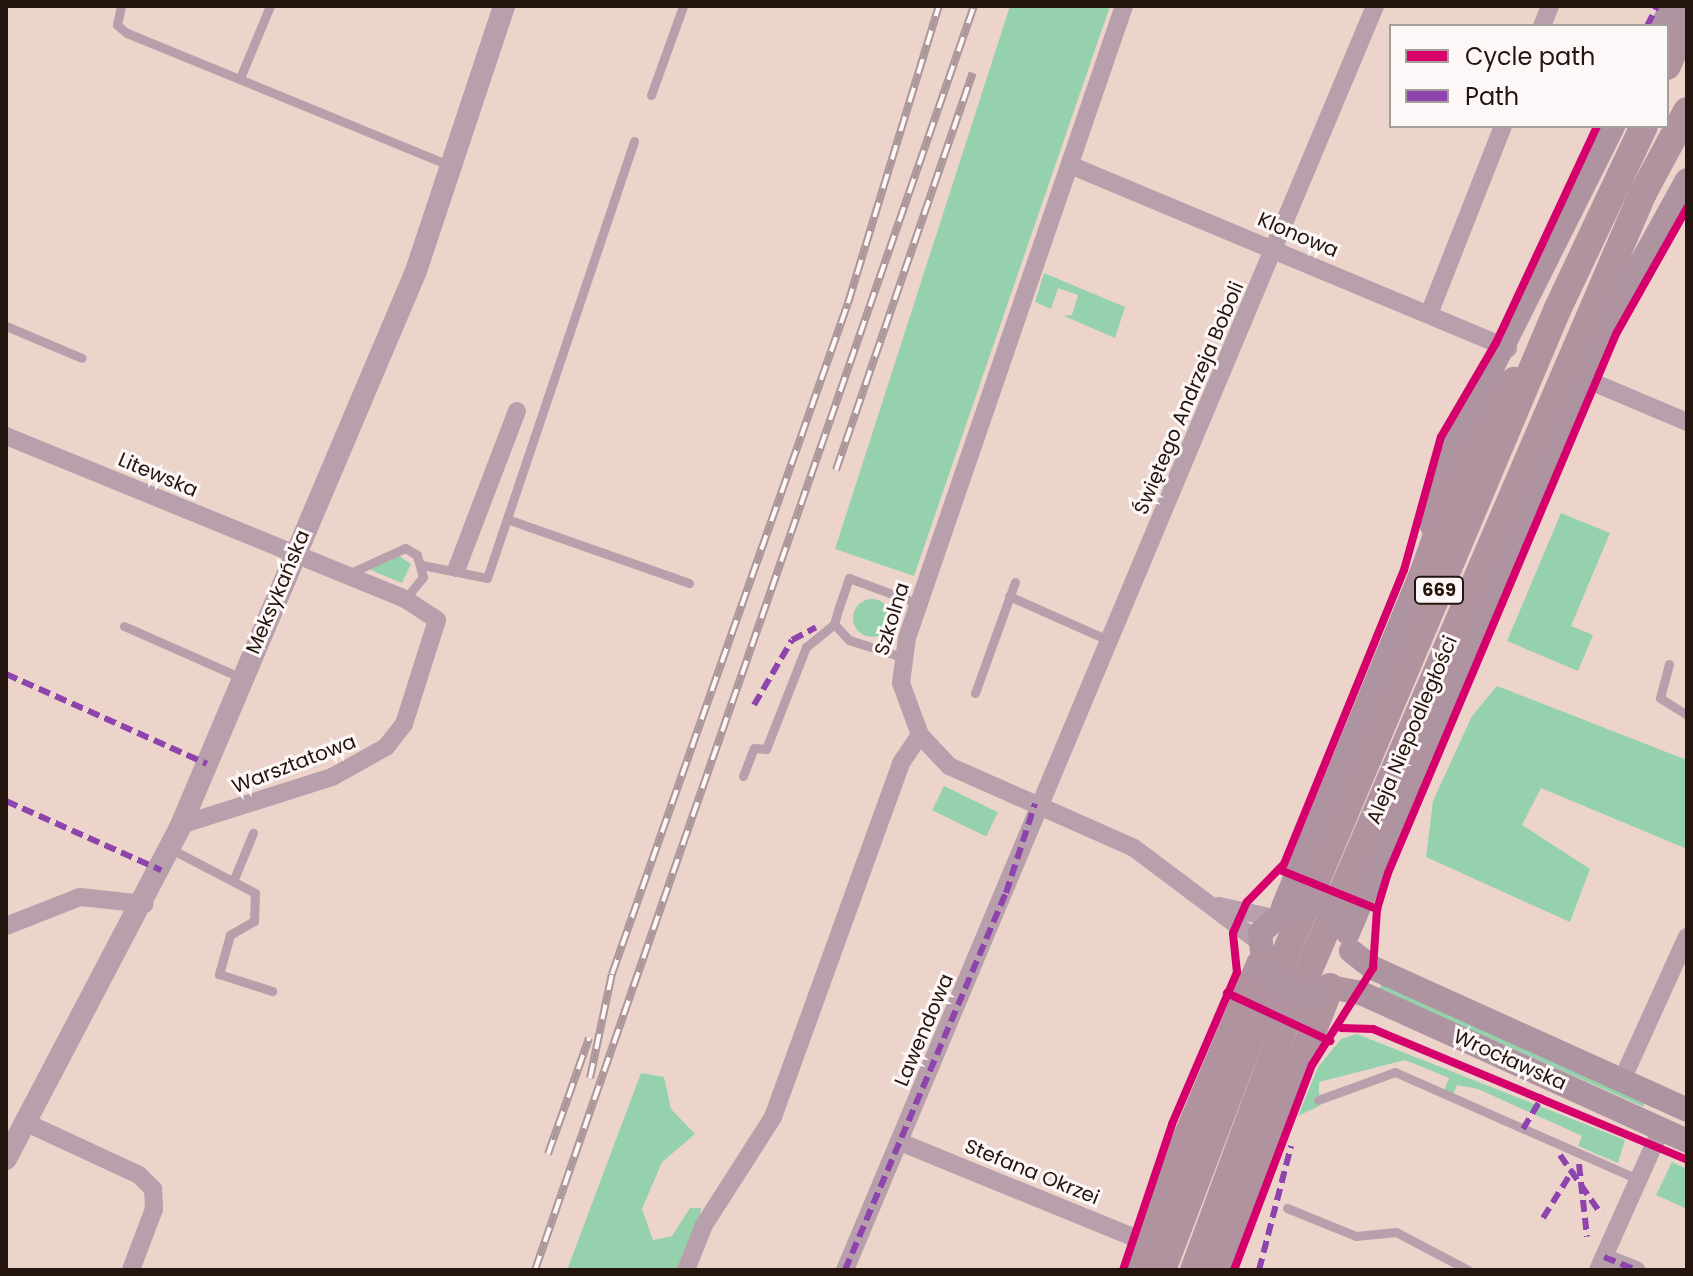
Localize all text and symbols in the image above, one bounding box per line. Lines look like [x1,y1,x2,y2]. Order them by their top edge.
legend [1389,24,1669,128]
text: Cycle path [1465,40,1595,73]
text: Path [1465,80,1519,113]
street label: Klonowa [1254,207,1342,263]
street label: Świętego Andrzeja Boboli [1129,278,1249,518]
street label: Litewska [115,448,201,502]
street label: Meksykańska [241,526,315,658]
road number: 669 [1413,576,1465,604]
street label: Szkolna [870,580,914,658]
street label: Aleja Niepodległości [1361,632,1463,828]
street label: Warsztatowa [229,729,359,799]
street label: Lawendowa [890,970,958,1090]
street label: Wrocławska [1450,1024,1570,1096]
street label: Stefana Okrzei [961,1134,1103,1210]

